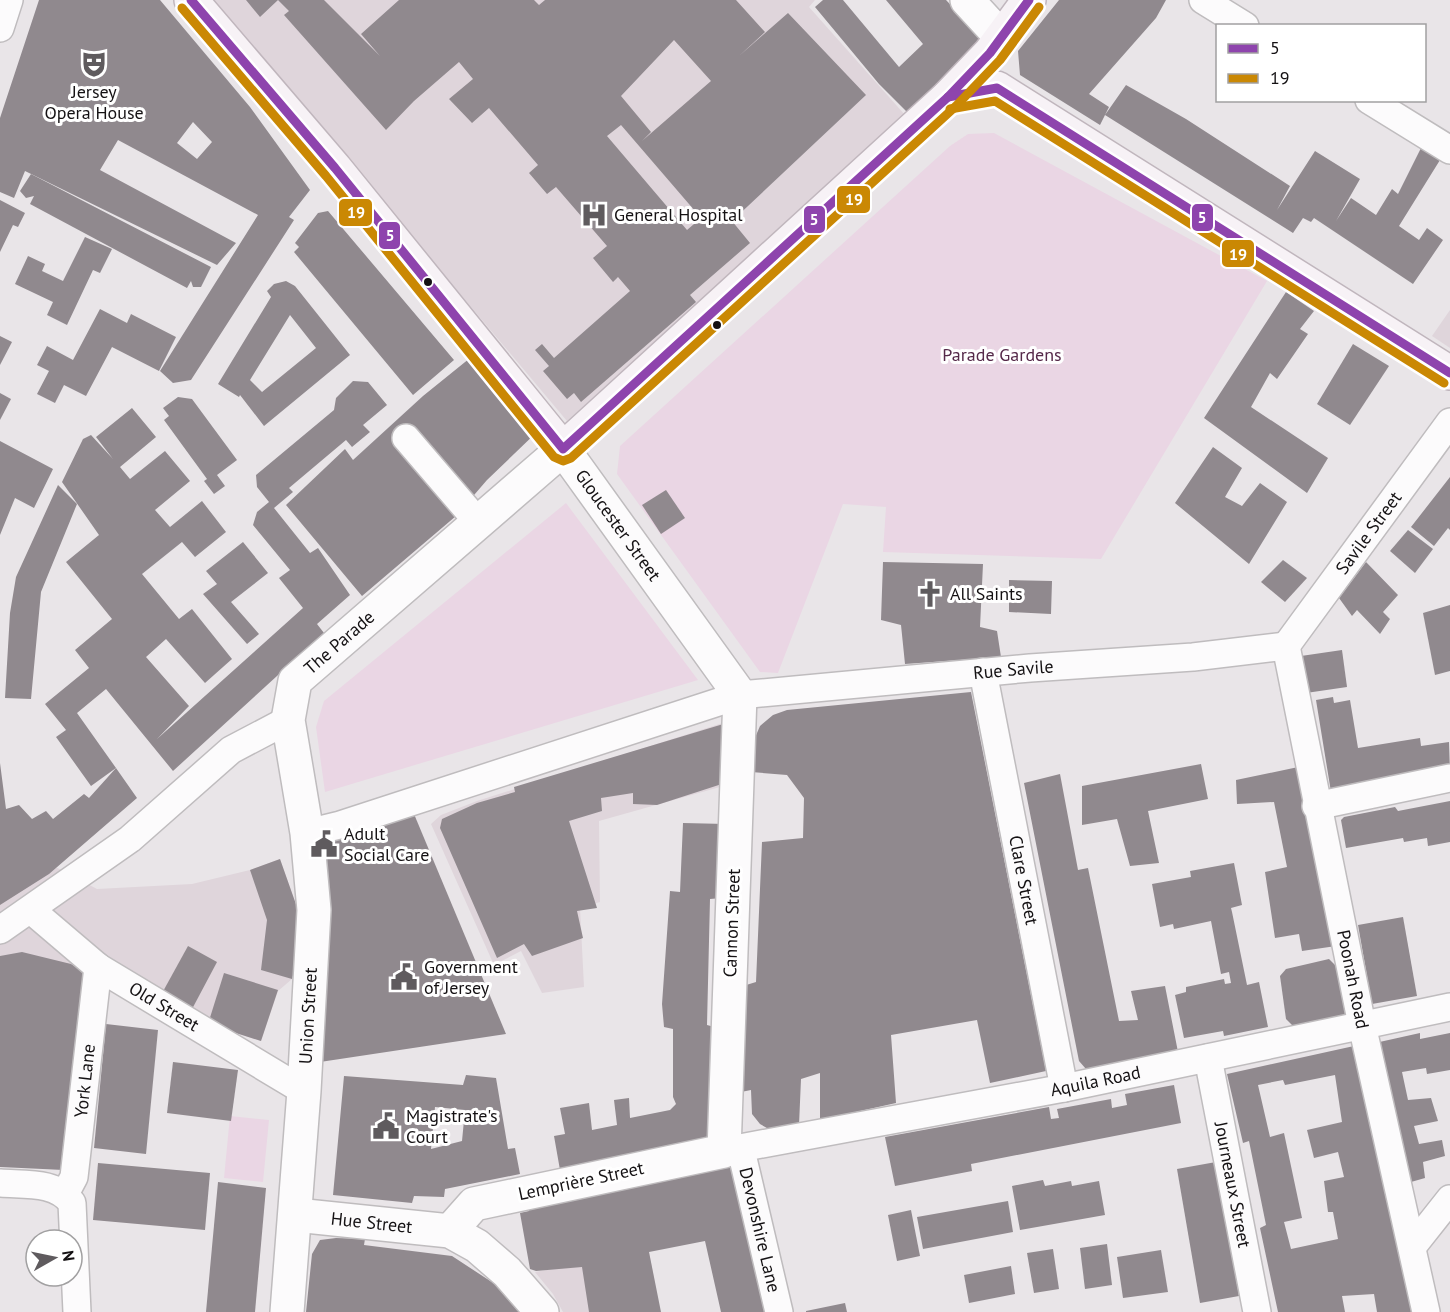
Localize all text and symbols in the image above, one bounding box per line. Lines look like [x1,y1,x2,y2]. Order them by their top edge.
legend [1216,24,1426,102]
text: 5 [1270,36,1280,59]
theatre icon: Jersey Opera House [79,49,109,79]
text: 19 [1270,66,1290,89]
place label: Jersey Opera House [44,80,144,124]
line badge: 19 [836,185,871,214]
text: 19 [845,189,863,209]
line badge: 19 [338,198,373,227]
hospital icon: General Hospital [579,200,609,230]
text: 19 [347,202,365,222]
place label: General Hospital [614,203,743,226]
line badge: 5 [1191,203,1214,232]
line badge: 5 [803,205,826,234]
text: 5 [1197,207,1207,227]
text: 5 [809,209,819,229]
line badge: 5 [378,221,401,250]
text: 5 [385,225,395,245]
line badge: 19 [1221,239,1255,268]
text: 19 [1229,244,1247,264]
unlabelled marker [422,276,434,288]
unlabelled marker [711,319,723,331]
park label: Parade Gardens [942,343,1062,366]
street label: Gloucester Street [570,465,666,585]
street label: Savile Street [1330,487,1406,579]
church icon: All Saints [915,579,945,609]
place label: All Saints [950,582,1023,605]
street label: The Parade [299,605,379,679]
street label: Rue Savile [972,654,1054,684]
place label: Adult Social Care [344,822,429,866]
public building icon: Adult Social Care [309,829,339,859]
street label: Clare Street [1004,833,1044,927]
street label: Cannon Street [718,868,745,978]
street label: Poonah Road [1332,928,1374,1031]
place label: Government of Jersey [424,955,518,999]
public building icon: Government of Jersey [389,962,419,992]
street label: Union Street [294,967,322,1065]
street label: Old Street [125,976,204,1036]
street label: York Lane [69,1043,100,1119]
street label: Aquila Road [1048,1060,1143,1101]
place label: Magistrate's Court [406,1104,498,1148]
public building icon: Magistrate's Court [371,1111,401,1141]
street label: Journeaux Street [1209,1119,1256,1250]
street label: Lemprière Street [516,1156,646,1205]
street label: Devonshire Lane [734,1165,786,1295]
street label: Hue Street [330,1207,414,1238]
north arrow [24,1228,84,1288]
text: N [58,1249,80,1262]

